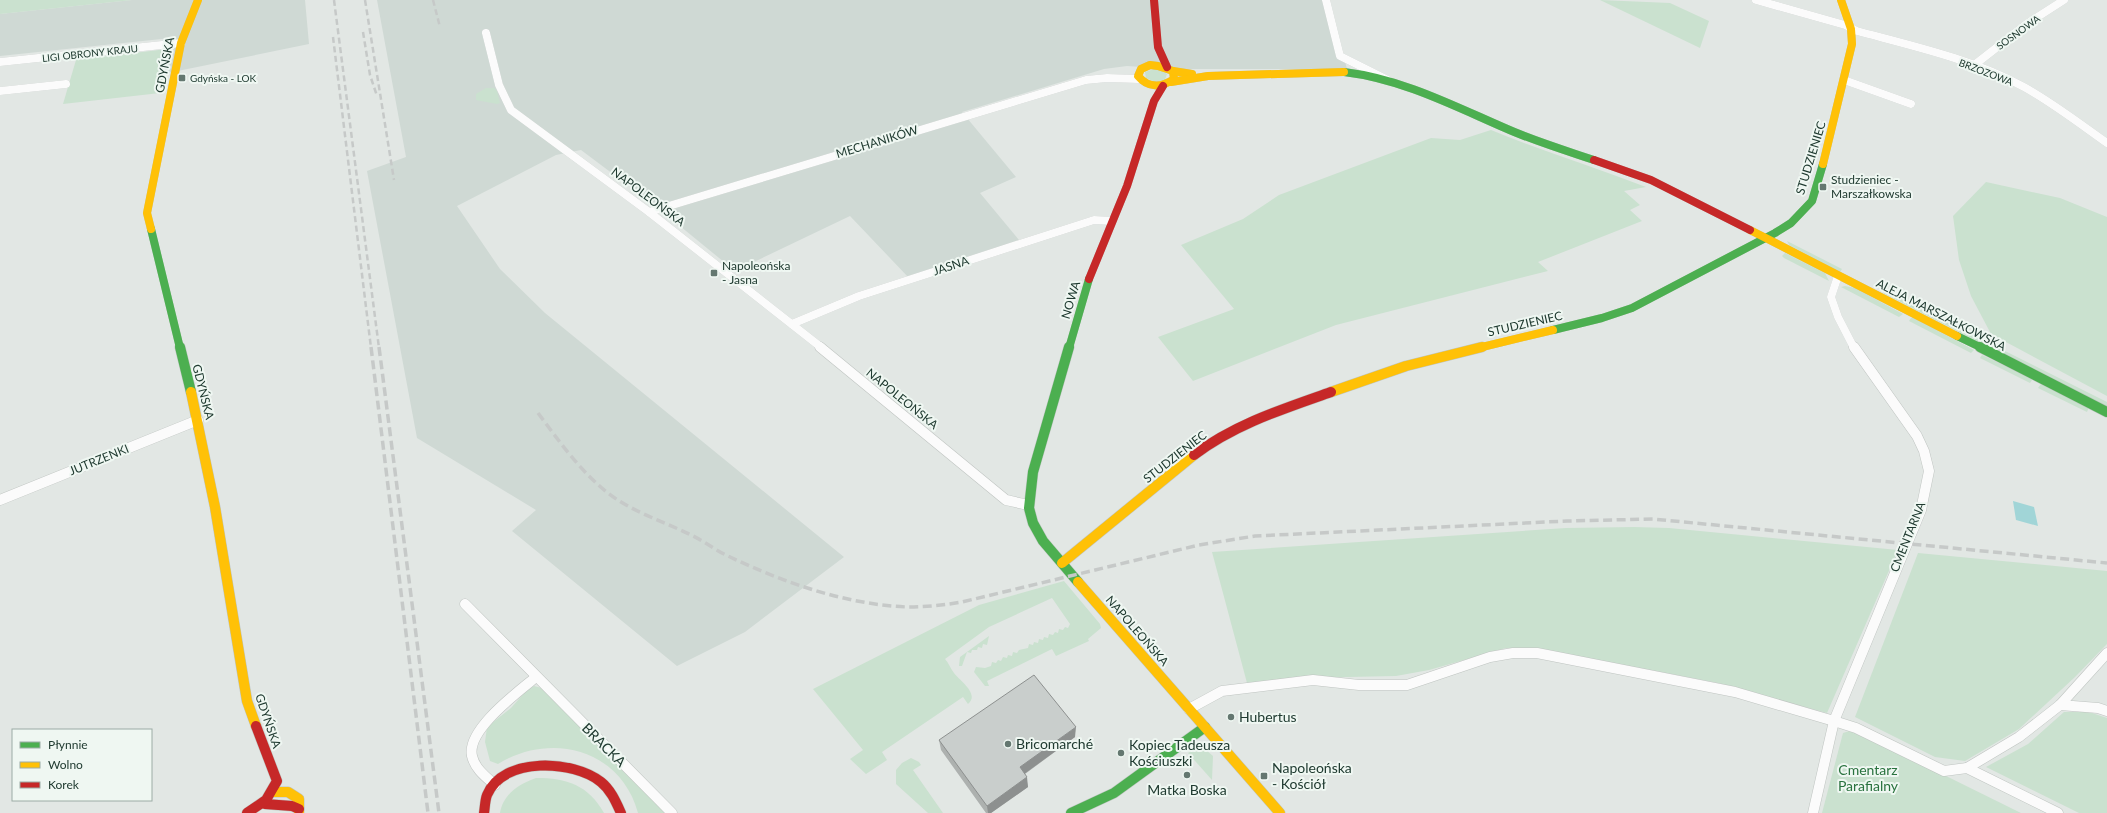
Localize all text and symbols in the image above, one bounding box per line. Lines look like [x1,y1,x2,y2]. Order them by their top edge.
street label: SOSNOWA [1994,12,2042,52]
street label: GDYŃSKA [152,35,177,94]
street label: LIGI OBRONY KRAJU [41,42,139,64]
street label: BRZOZOWA [1957,56,2015,88]
place label: Gdyńska - LOK [190,72,257,84]
marker: Gdyńska - LOK [177,73,187,83]
street label: STUDZIENIEC [1792,119,1829,196]
street label: MECHANIKÓW [834,122,920,161]
street label: NAPOLEOŃSKA [609,164,689,230]
place label: Studzieniec - Marszałkowska [1831,172,1912,201]
marker: Studzieniec - Marszałkowska [1818,182,1828,192]
street label: JASNA [931,252,972,278]
place label: Napoleońska - Jasna [722,258,790,287]
marker: Napoleońska - Jasna [709,268,719,278]
street label: ALEJA MARSZAŁKOWSKA [1874,275,2009,354]
street label: NOWA [1058,278,1084,321]
street label: STUDZIENIEC [1486,308,1564,339]
street label: GDYŃSKA [189,363,218,422]
street label: NAPOLEOŃSKA [863,365,942,433]
street label: STUDZIENIEC [1140,427,1209,486]
street label: JUTRZENKI [67,441,131,478]
street label: CMENTARNA [1887,499,1929,574]
street label: NAPOLEOŃSKA [1103,592,1173,670]
street label: GDYŃSKA [252,692,285,751]
place label: Hubertus [1239,708,1297,725]
marker: Hubertus [1226,712,1236,722]
street label: BRACKA [579,719,630,771]
legend [12,729,152,801]
place label: Bricomarché [1016,735,1093,752]
place label: Kopiec Tadeusza Kościuszki [1129,736,1230,769]
text: Płynnie [48,737,88,752]
marker: Bricomarché [1003,739,1013,749]
marker: Kopiec Tadeusza Kościuszki [1116,748,1126,758]
text: Wolno [48,757,83,772]
place label: Napoleońska - Kościół [1272,759,1352,792]
park label: Cmentarz Parafialny [1838,761,1899,794]
marker: Matka Boska [1182,770,1192,780]
marker: Napoleońska - Kościół [1259,771,1269,781]
text: Korek [48,777,80,792]
place label: Matka Boska [1147,781,1227,798]

